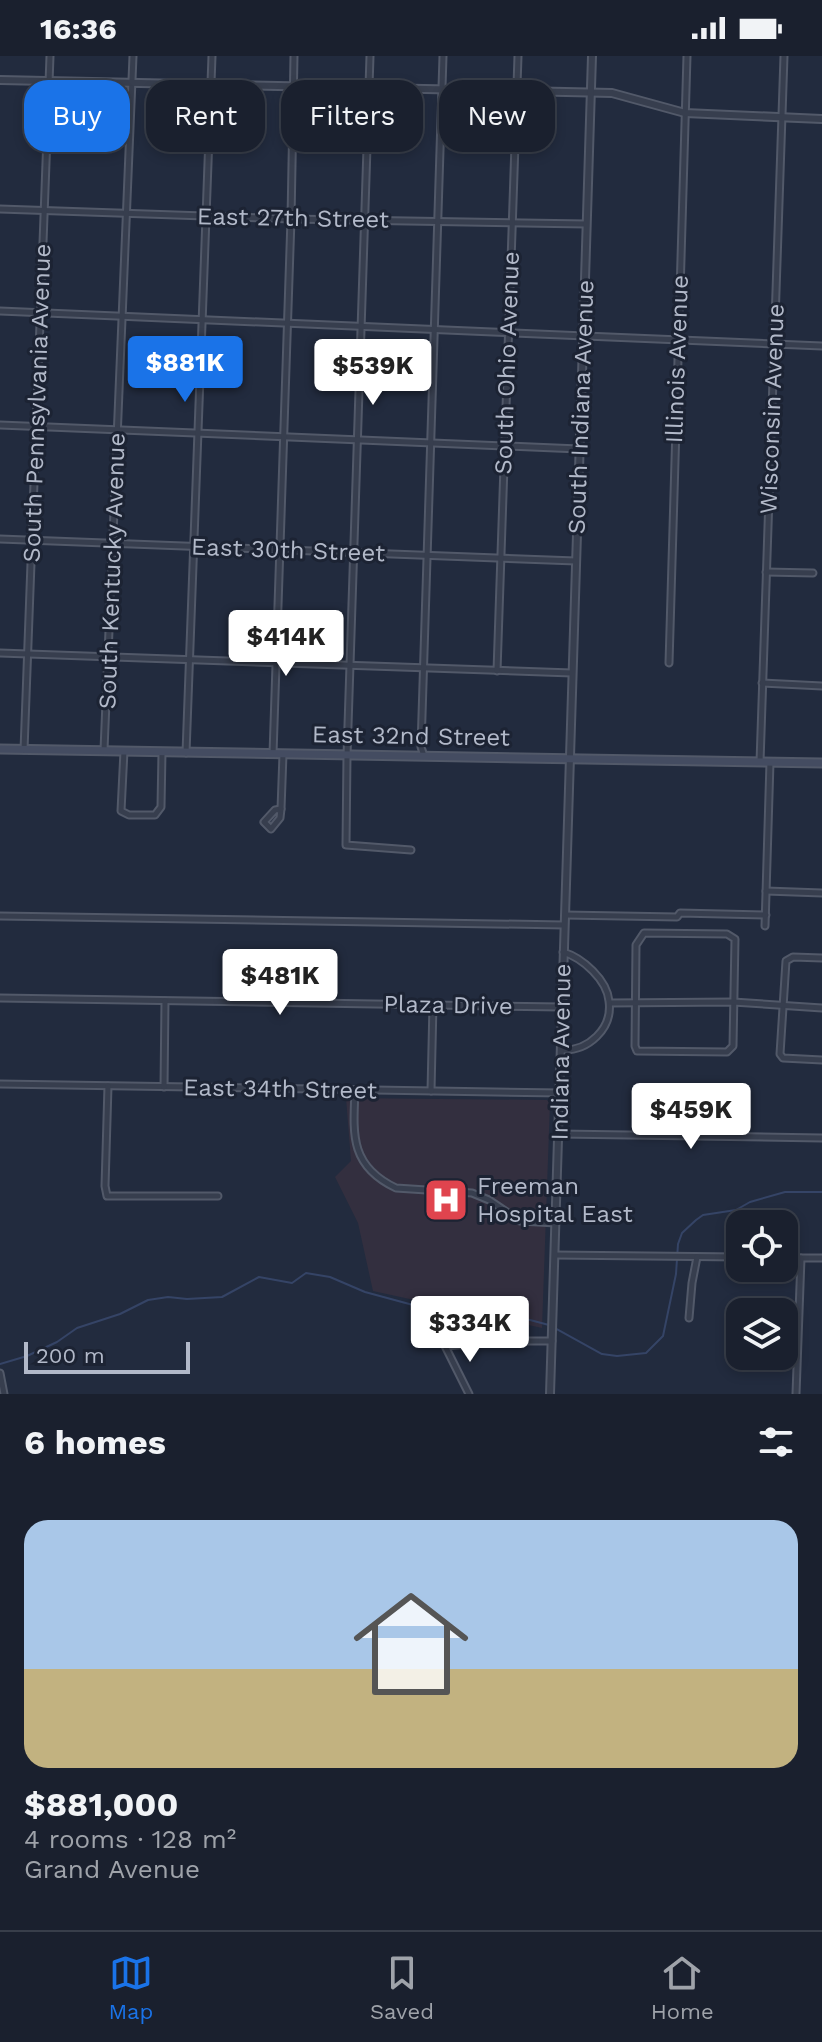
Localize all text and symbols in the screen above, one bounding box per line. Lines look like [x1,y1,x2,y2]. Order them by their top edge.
text: 16:36 [40,11,117,46]
chip: Buy [24,80,130,152]
chip: Rent [146,80,265,152]
chip: Filters [281,80,423,152]
chip: New [439,80,555,152]
street label: East 27th Street [197,202,389,234]
street label: South Pennsylvania Avenue [17,243,57,563]
street label: South Ohio Avenue [489,251,525,475]
street label: Illinois Avenue [660,274,694,444]
street label: South Indiana Avenue [563,279,599,535]
street label: Wisconsin Avenue [754,303,790,515]
pin: $881K [129,336,241,404]
pin: $539K [317,339,429,407]
text: $881K [146,347,224,377]
text: $539K [332,350,414,380]
street label: South Kentucky Avenue [93,432,131,710]
street label: East 30th Street [191,533,385,567]
pin: $414K [230,610,342,678]
text: $414K [247,621,325,651]
street label: East 32nd Street [312,720,510,752]
pin: $481K [224,949,336,1017]
text: $481K [241,960,320,990]
street label: Indiana Avenue [545,963,577,1141]
street label: Plaza Drive [383,990,513,1020]
street label: East 34th Street [183,1073,377,1105]
pin: $459K [635,1083,747,1151]
text: $459K [650,1094,732,1124]
place label: Freeman Hospital East [477,1172,633,1228]
hospital icon: Freeman Hospital East [422,1176,470,1224]
map controls [726,1210,798,1370]
button: locate [726,1210,798,1282]
pin: $334K [414,1296,526,1364]
button: layers [726,1298,798,1370]
text: $334K [429,1307,511,1337]
scale bar [24,1338,190,1374]
text: 200 m [36,1343,105,1368]
icon: filters [754,1420,798,1464]
text: 6 homes [24,1422,166,1462]
icon: home [339,1572,483,1716]
text: $881,000 [24,1784,178,1824]
text: 4 rooms · 128 m² [24,1824,236,1854]
text: Grand Avenue [24,1854,200,1884]
tab: Map [108,1951,153,2024]
tab: Saved [370,1951,434,2024]
tab: Home [651,1951,714,2024]

